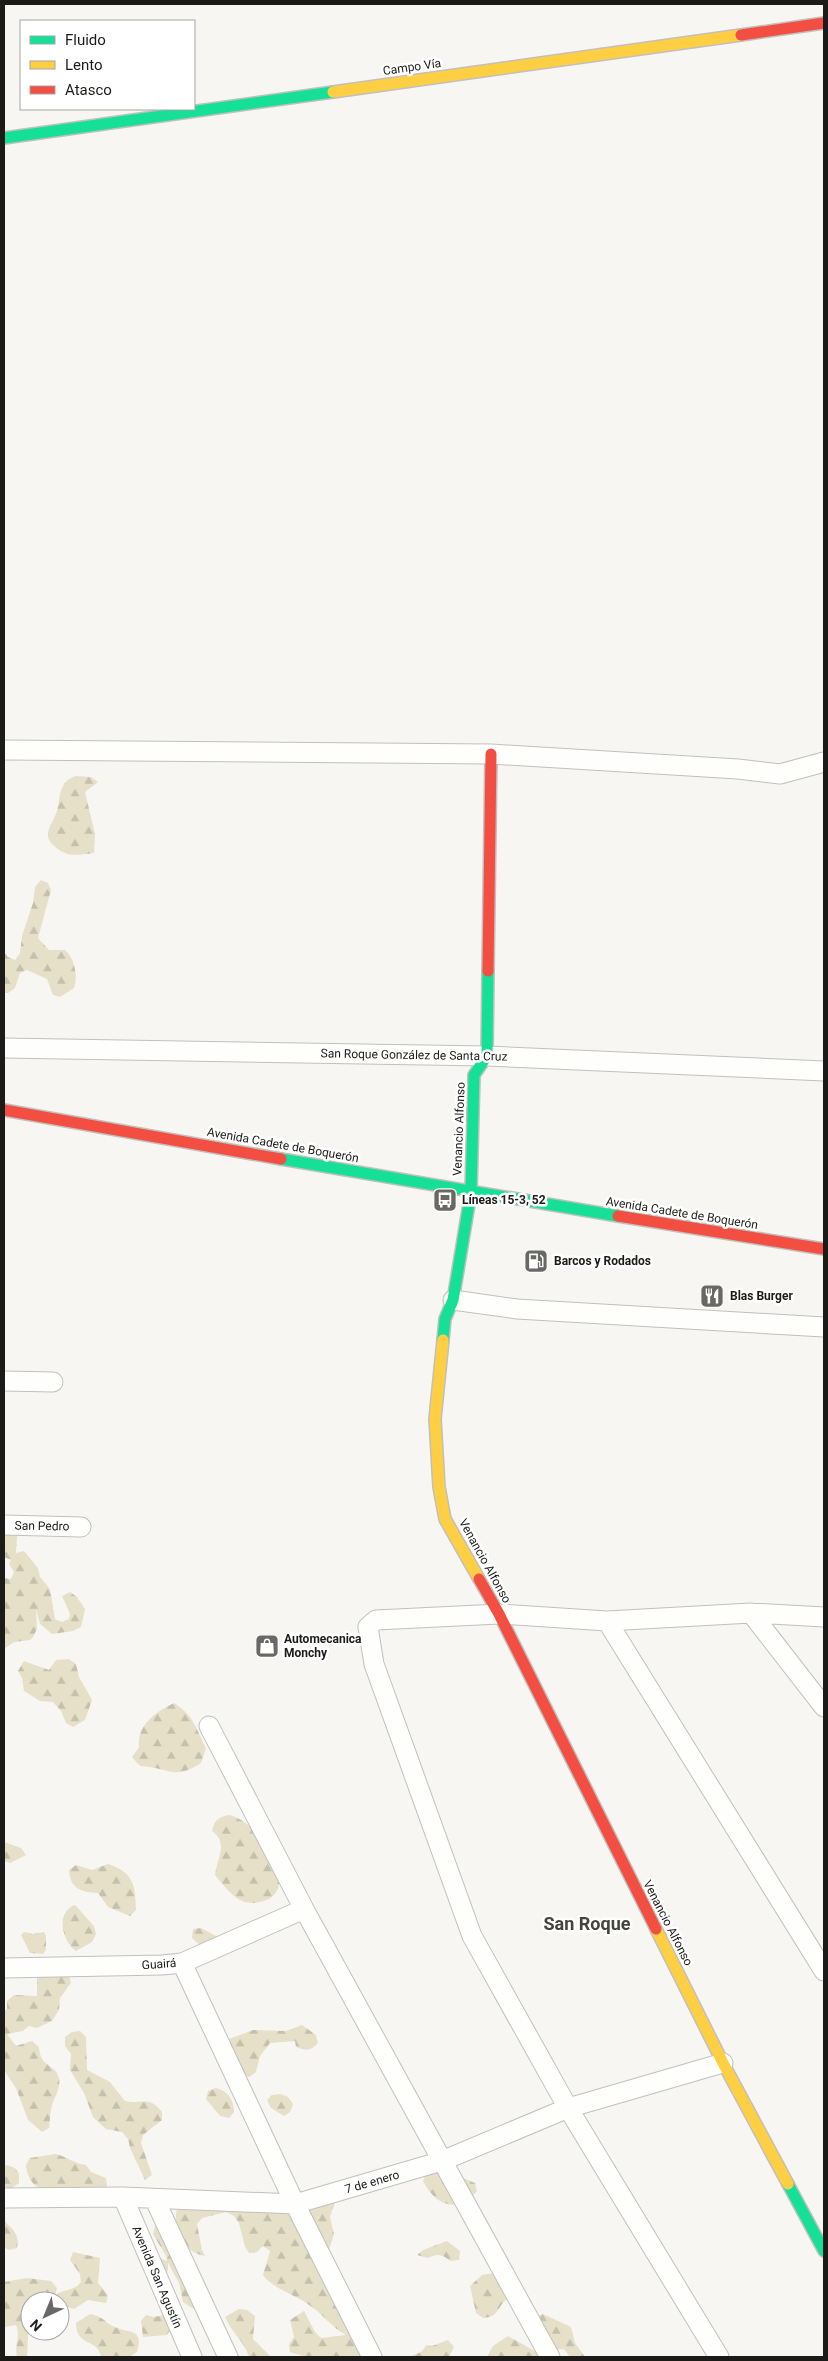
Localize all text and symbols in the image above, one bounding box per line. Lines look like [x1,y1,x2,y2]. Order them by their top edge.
legend [20,20,195,110]
text: Fluido [65,31,106,49]
text: Lento [65,56,103,74]
street label: Campo Vía [382,56,442,78]
text: Atasco [65,81,112,99]
street label: San Roque González de Santa Cruz [320,1046,508,1064]
street label: Venancio Alfonso [450,1082,468,1176]
street label: Avenida Cadete de Boquerón [206,1125,360,1165]
bus stop icon: Líneas 15-3, 52 [432,1187,458,1213]
place label: Líneas 15-3, 52 [462,1193,546,1207]
street label: Avenida Cadete de Boquerón [605,1194,759,1232]
fuel station icon: Barcos y Rodados [523,1248,549,1274]
place label: Barcos y Rodados [554,1254,651,1268]
restaurant icon: Blas Burger [699,1283,725,1309]
place label: Blas Burger [730,1289,793,1303]
street label: Venancio Alfonso [456,1517,514,1606]
street label: San Pedro [15,1519,70,1533]
place label: Automecanica Monchy [284,1632,362,1660]
shop icon: Automecanica Monchy [254,1633,280,1659]
street label: Venancio Alfonso [640,1878,696,1968]
district label: San Roque [544,1913,631,1934]
street label: Guairá [141,1956,177,1972]
street label: 7 de enero [343,2168,401,2196]
street label: Avenida San Agustín [129,2224,185,2330]
north arrow [20,2291,70,2341]
text: N [27,2316,45,2335]

